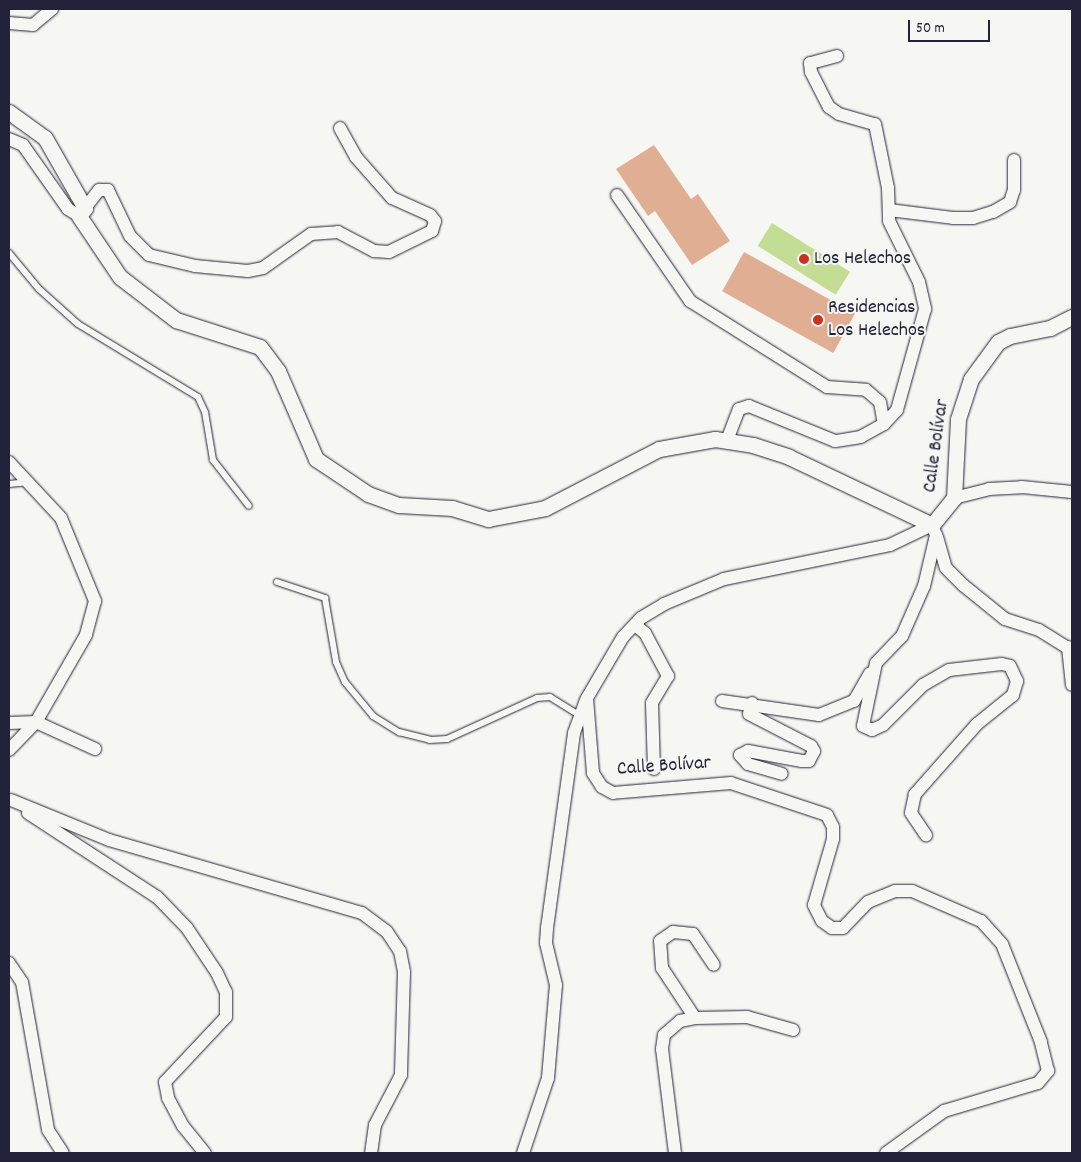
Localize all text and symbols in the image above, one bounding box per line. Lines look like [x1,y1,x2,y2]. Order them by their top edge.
scale bar [911,10,994,42]
text: 50 m [916,18,945,40]
place label: Los Helechos [814,247,911,271]
marker: Los Helechos [798,253,810,265]
place label: Residencias Los Helechos [828,296,925,343]
marker: Residencias Los Helechos [812,314,824,326]
street label: Calle Bolívar [919,398,955,494]
street label: Calle Bolívar [616,752,712,782]

